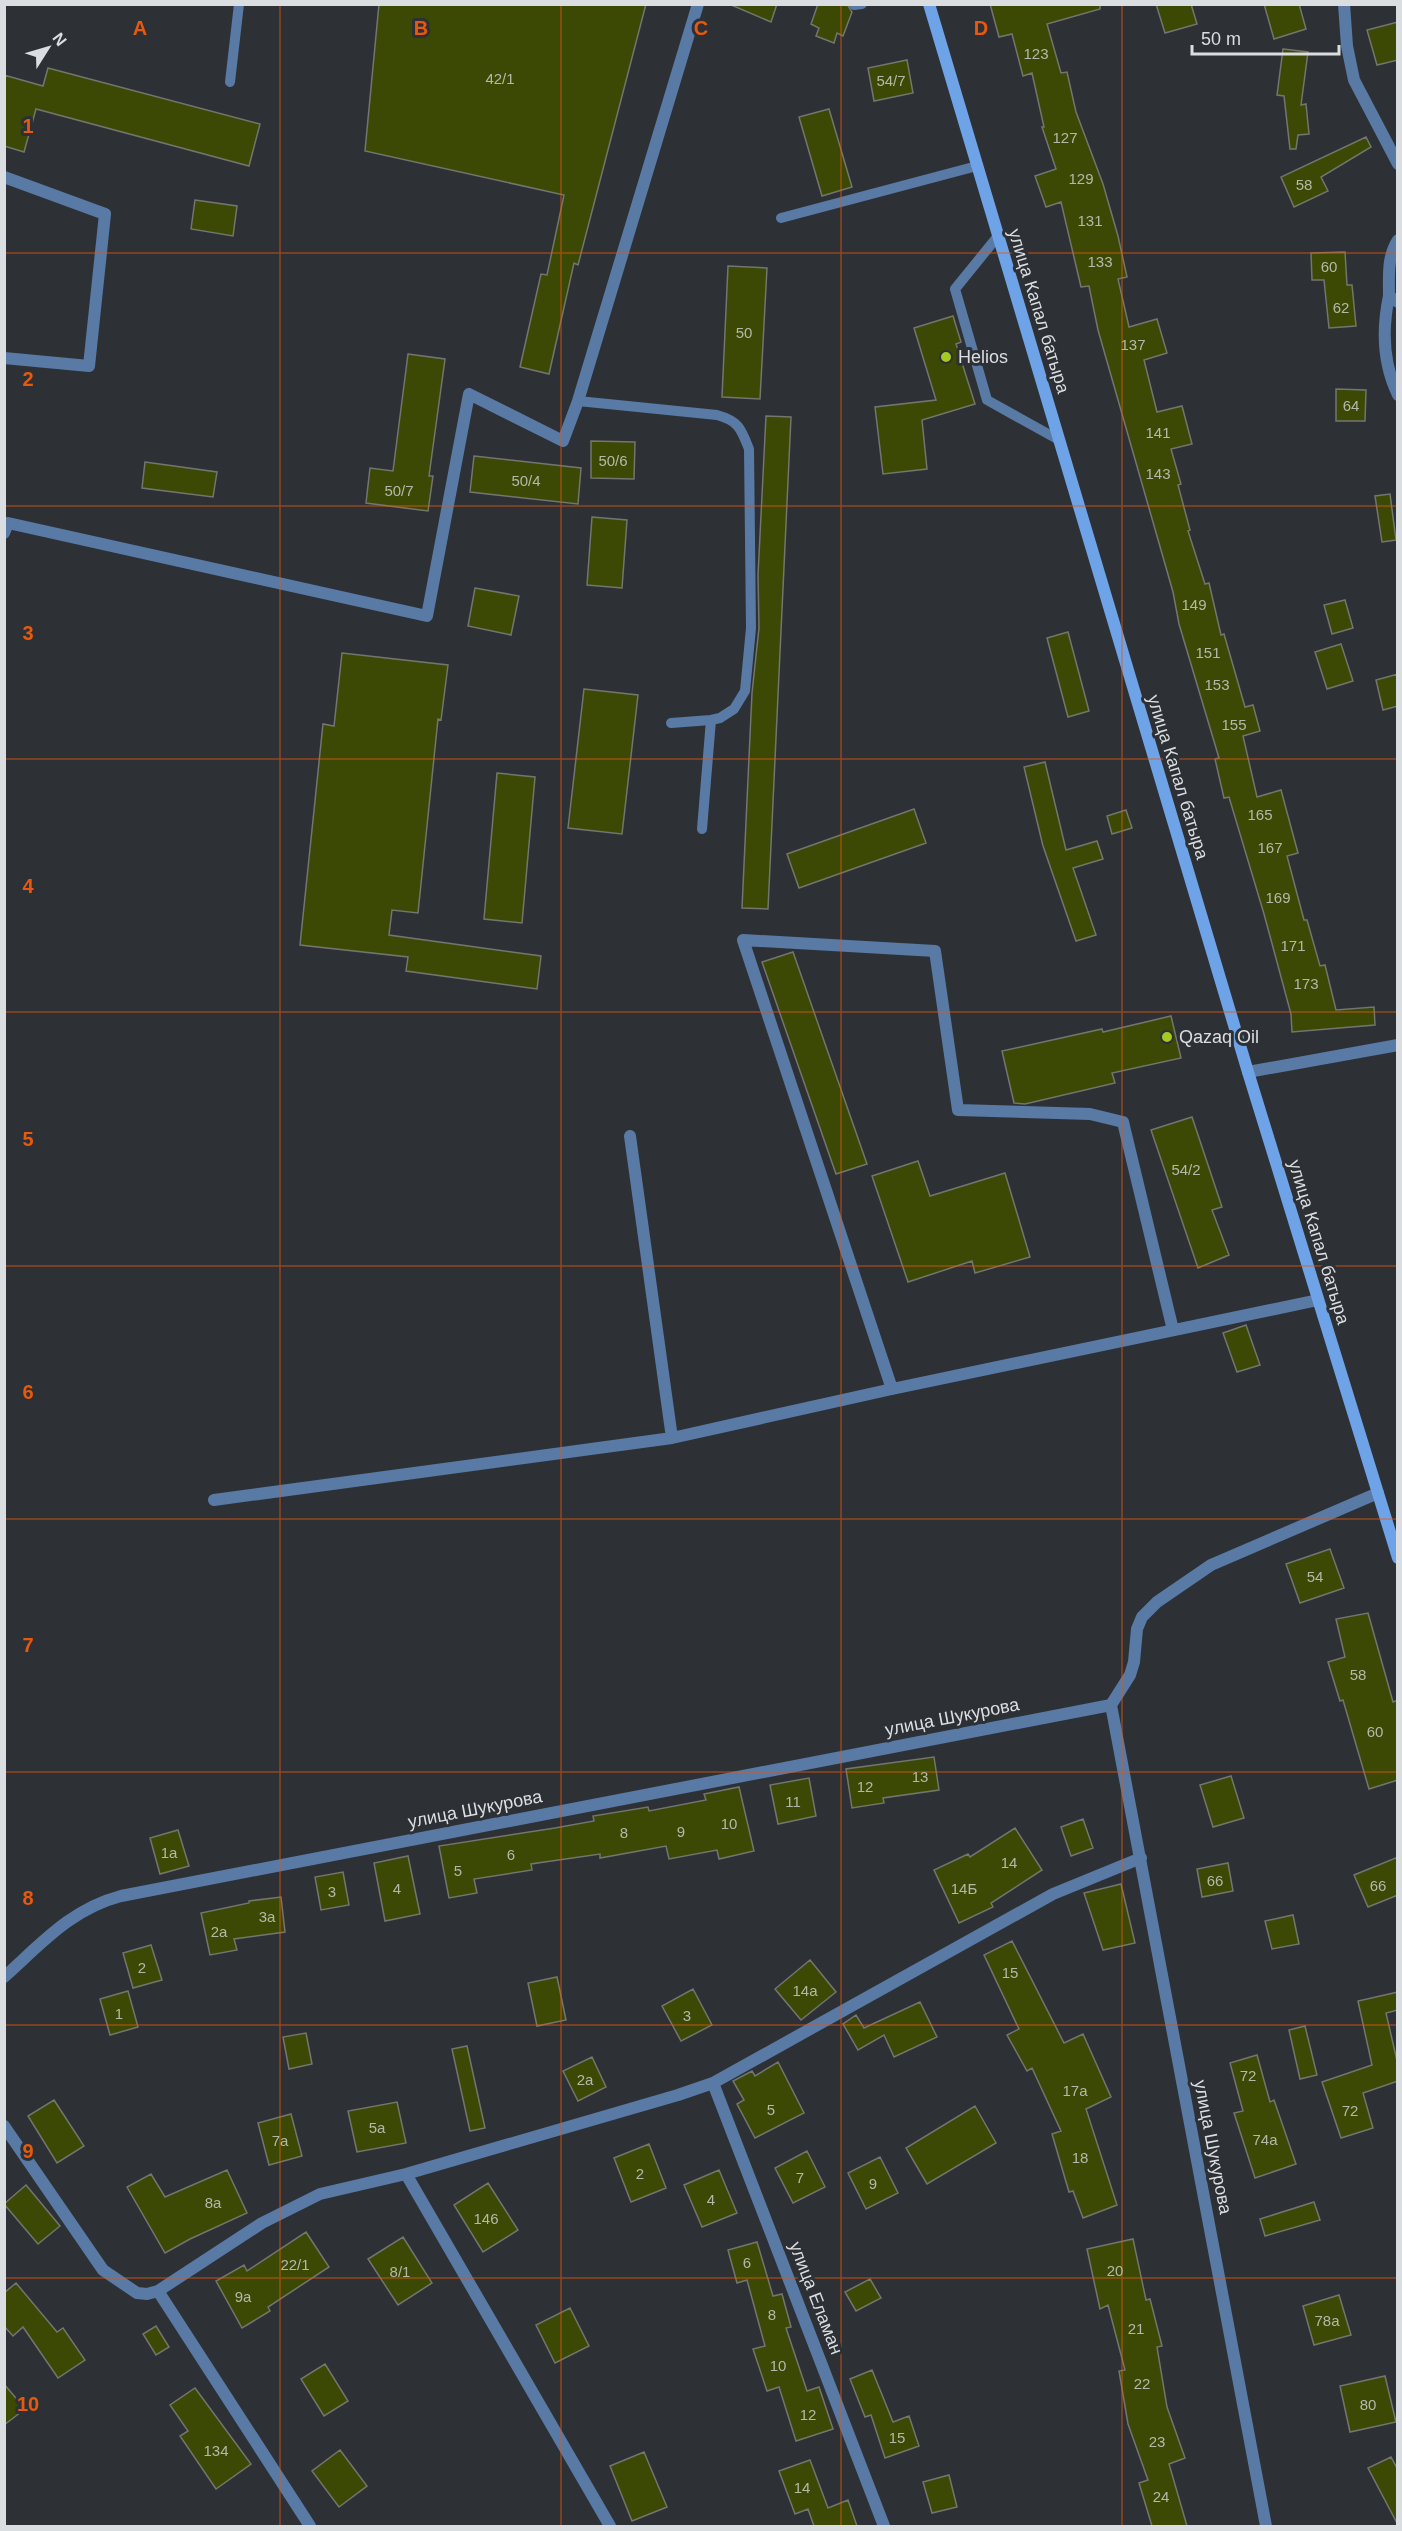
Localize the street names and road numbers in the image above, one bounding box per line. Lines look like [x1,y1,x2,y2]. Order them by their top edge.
street label: улица Капал батыра [1004,226,1074,397]
street label: улица Капал батыра [1143,692,1213,863]
street label: улица Капал батыра [1284,1157,1354,1328]
street label: улица Шукурова [883,1694,1022,1740]
street label: улица Шукурова [406,1786,545,1832]
street label: улица Шукурова [1190,2078,1236,2217]
street label: улица Еламан [785,2239,847,2357]

